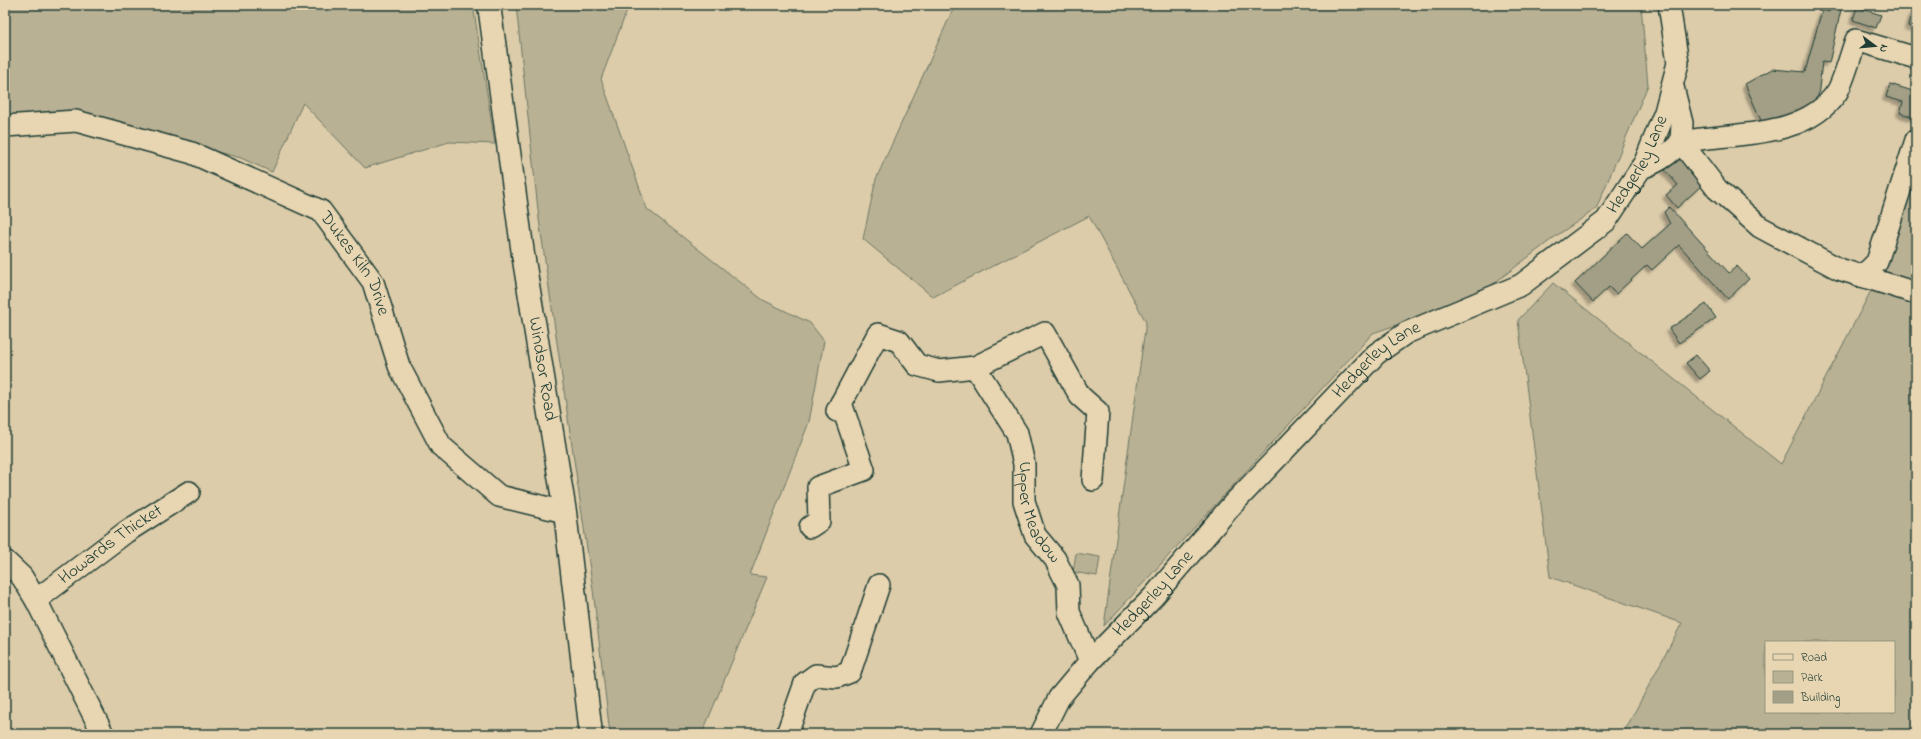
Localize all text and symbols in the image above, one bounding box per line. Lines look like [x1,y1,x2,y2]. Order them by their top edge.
north arrow [1855,26,1895,66]
text: N [1875,43,1892,54]
street label: Hedgerley Lane [1601,111,1676,219]
street label: Dukes Kiln Drive [312,205,396,320]
street label: Windsor Road [520,315,563,423]
street label: Hedgerley Lane [1327,315,1426,405]
street label: Upper Meadow [1011,461,1067,569]
street label: Howards Thicket [53,499,168,591]
street label: Hedgerley Lane [1107,544,1201,643]
legend [1765,641,1895,713]
text: Road [1801,649,1827,667]
text: Park [1801,669,1823,687]
text: Building [1800,689,1840,708]

